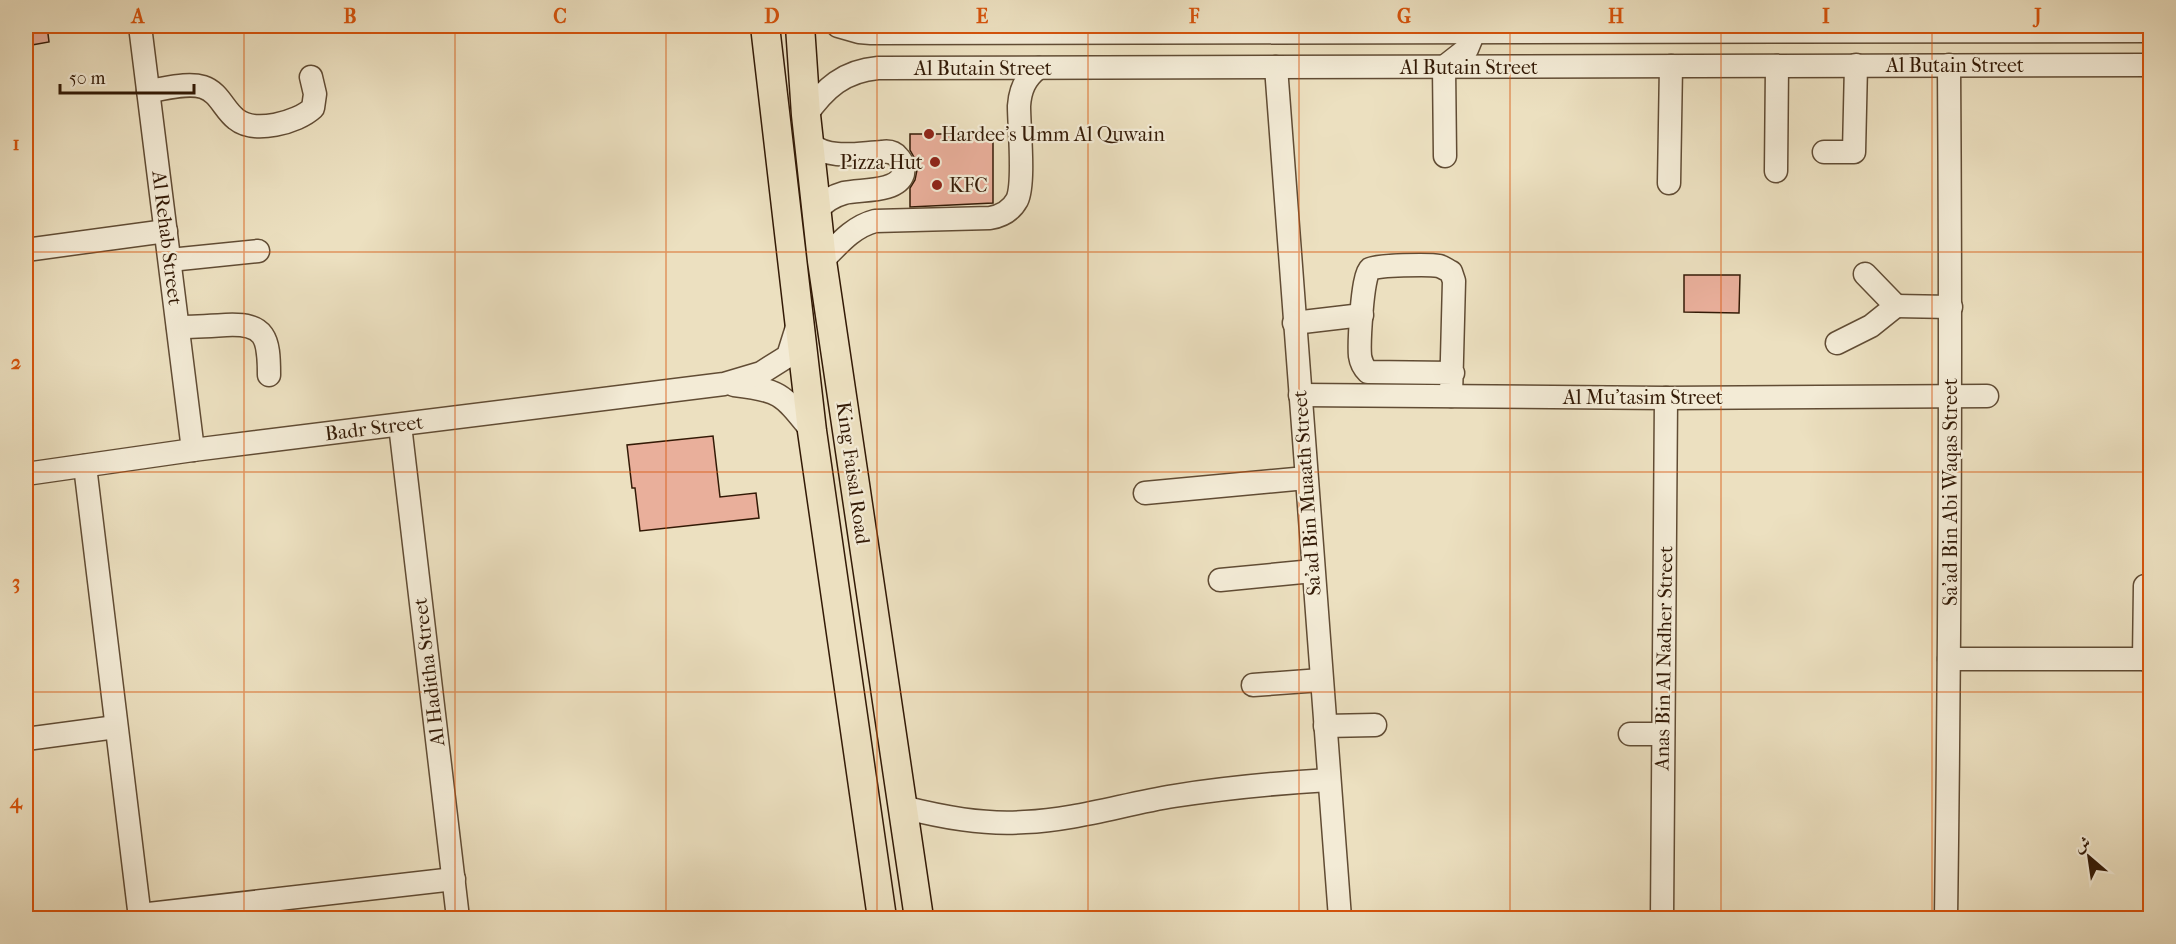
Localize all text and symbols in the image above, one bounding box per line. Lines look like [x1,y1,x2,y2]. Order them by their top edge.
text: A [130,5,146,28]
text: B [343,5,357,28]
text: C [553,5,567,28]
text: D [764,5,780,28]
text: E [976,5,988,28]
text: F [1188,5,1200,28]
text: G [1397,5,1411,28]
text: H [1608,5,1624,28]
text: I [1822,5,1830,28]
text: J [2032,5,2042,28]
street label: Al Butain Street [1885,54,2024,77]
street label: Al Butain Street [1399,56,1538,79]
scale bar [60,57,194,95]
street label: Al Butain Street [913,57,1052,80]
text: 50 m [69,68,106,89]
place label: Hardee’s Umm Al Quwain [941,123,1165,146]
marker: Hardee’s Umm Al Quwain [922,127,936,141]
text: 1 [12,132,20,155]
place label: Pizza Hut [840,151,923,174]
marker: Pizza Hut [928,155,942,169]
street label: Al Rehab Street [147,169,187,306]
place label: KFC [949,174,988,197]
marker: KFC [930,178,944,192]
text: 2 [11,351,21,374]
street label: Sa'ad Bin Abi Waqas Street [1939,378,1962,606]
street label: Al Mu'tasim Street [1562,386,1723,409]
street label: Sa'ad Bin Muaath Street [1288,389,1326,597]
street label: King Faisal Road [832,400,875,547]
street label: Badr Street [324,411,424,445]
street label: Anas Bin Al Nadher Street [1651,546,1677,771]
text: 3 [12,571,20,594]
street label: Al Haditha Street [408,597,450,748]
text: 4 [9,790,23,814]
north arrow [2059,827,2119,887]
text: ش [2070,832,2094,856]

